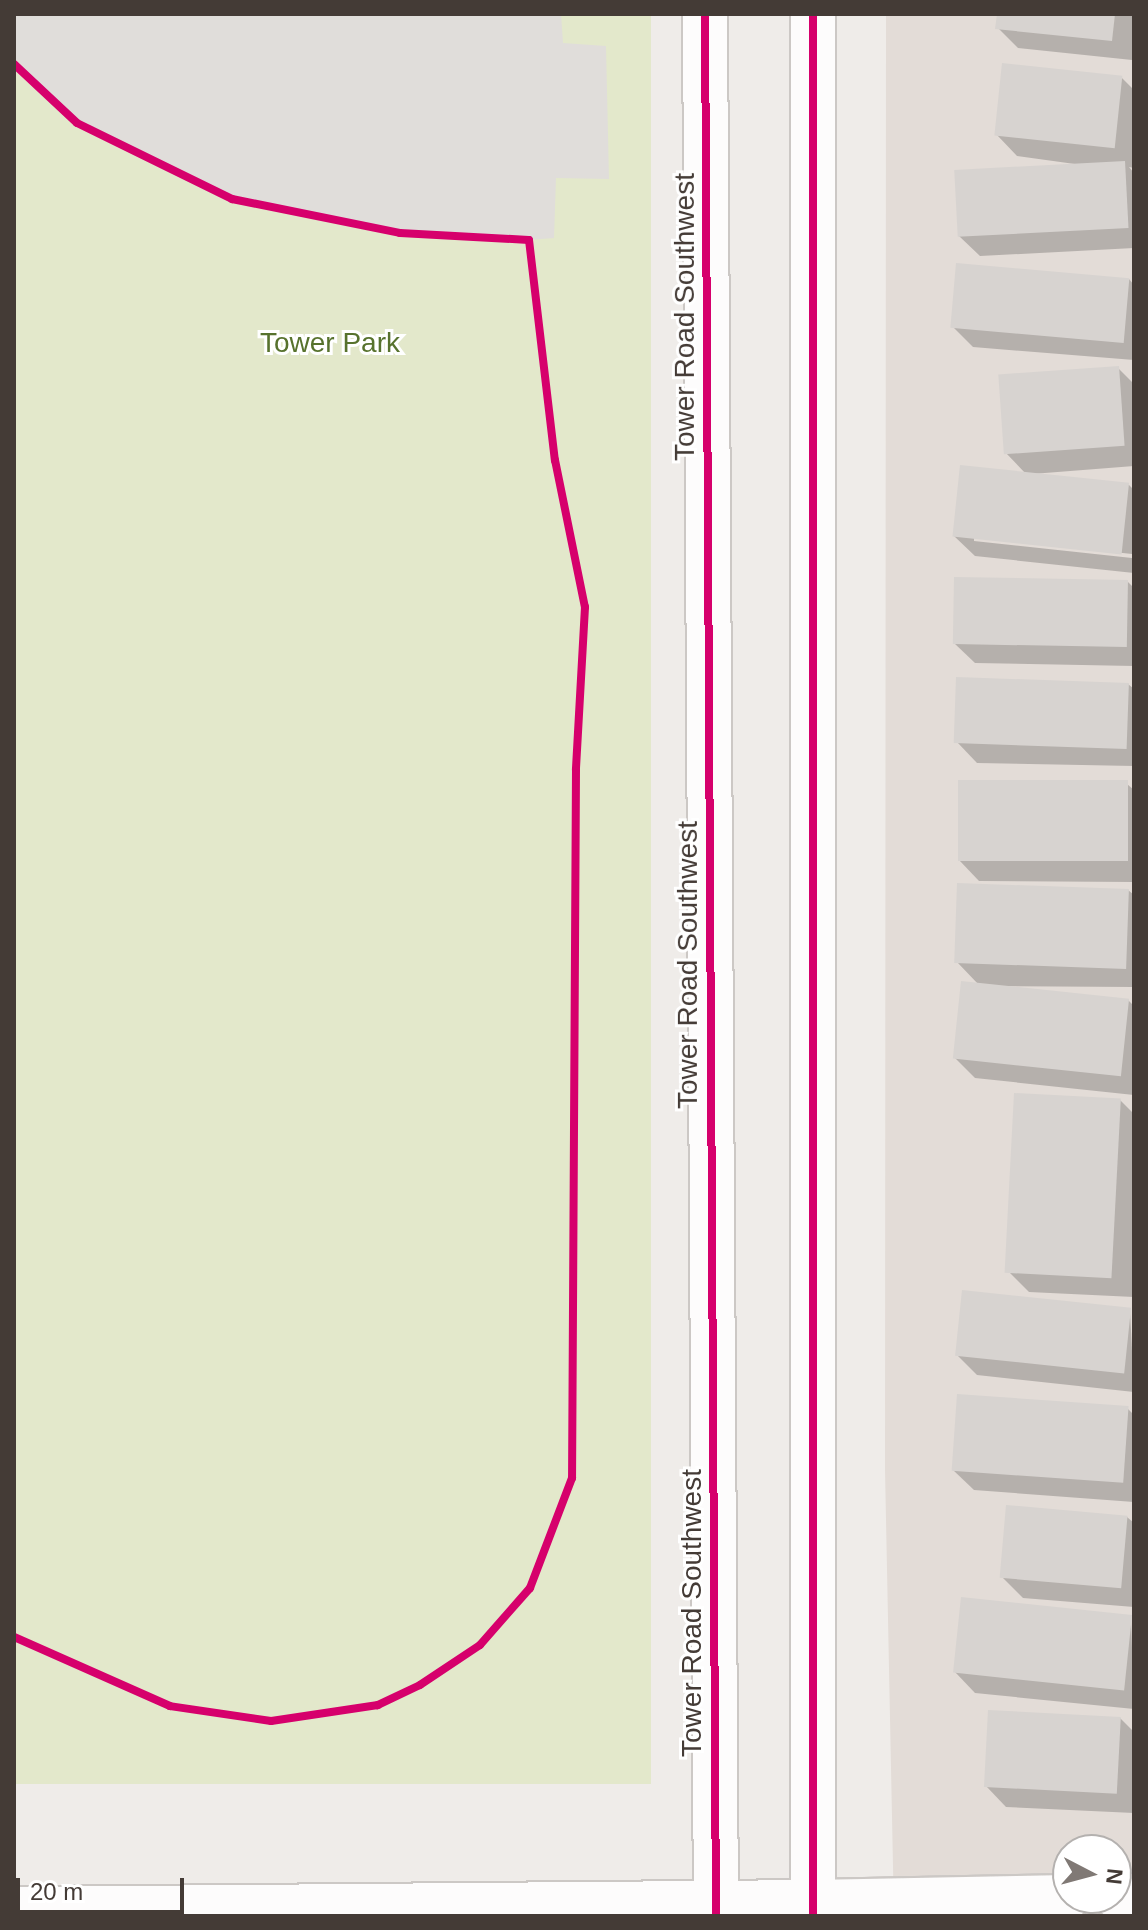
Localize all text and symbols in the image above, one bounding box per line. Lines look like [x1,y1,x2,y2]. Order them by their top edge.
street label: Tower Road Southwest [668,173,702,461]
park label: Tower Park [260,326,400,360]
street label: Tower Road Southwest [671,821,705,1109]
street label: Tower Road Southwest [675,1469,709,1757]
north arrow [1052,1834,1132,1914]
scale bar [20,1862,188,1912]
text: N [1101,1867,1128,1886]
text: 20 m [30,1878,83,1905]

